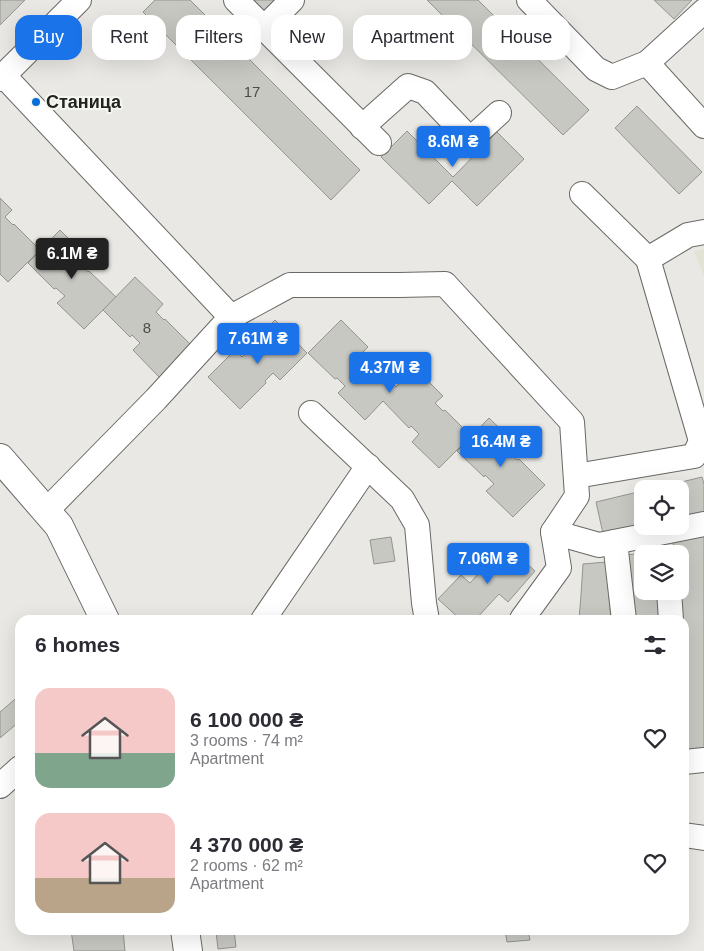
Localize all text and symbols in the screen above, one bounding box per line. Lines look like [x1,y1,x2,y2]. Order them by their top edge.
chip: Buy [15,15,82,60]
chip: Rent [92,15,166,60]
chip: Filters [176,15,261,60]
chip: New [271,15,343,60]
chip: Apartment [353,15,472,60]
chip: House [482,15,570,60]
house number: 17 [244,83,260,100]
place label: Станица [46,92,122,112]
marker: Станица [30,96,42,108]
pin: 8.6M ₴ [412,126,494,168]
text: 8.6M ₴ [428,133,478,150]
pin: 6.1M ₴ [31,238,113,280]
text: 6.1M ₴ [47,245,97,262]
house number: 8 [143,319,151,336]
pin: 7.61M ₴ [212,322,304,365]
text: 7.61M ₴ [228,330,288,347]
pin: 4.37M ₴ [344,352,436,394]
text: 4.37M ₴ [360,359,420,376]
pin: 16.4M ₴ [455,426,547,468]
text: 16.4M ₴ [471,433,531,450]
map controls [634,480,689,600]
button: locate [634,480,689,535]
pin: 7.06M ₴ [442,542,534,585]
button: layers [634,545,689,600]
text: 7.06M ₴ [458,550,518,567]
icon: filters [641,631,669,659]
text: 6 homes [35,633,120,656]
icon: home [75,708,135,768]
text: 6 100 000 ₴ [190,708,303,731]
icon: heart [641,724,669,752]
text: 3 rooms · 74 m² [190,732,303,749]
text: Apartment [190,750,264,767]
icon: home [75,833,135,893]
text: 4 370 000 ₴ [190,833,303,856]
icon: heart [641,849,669,877]
text: 2 rooms · 62 m² [190,857,303,874]
text: Apartment [190,875,264,892]

